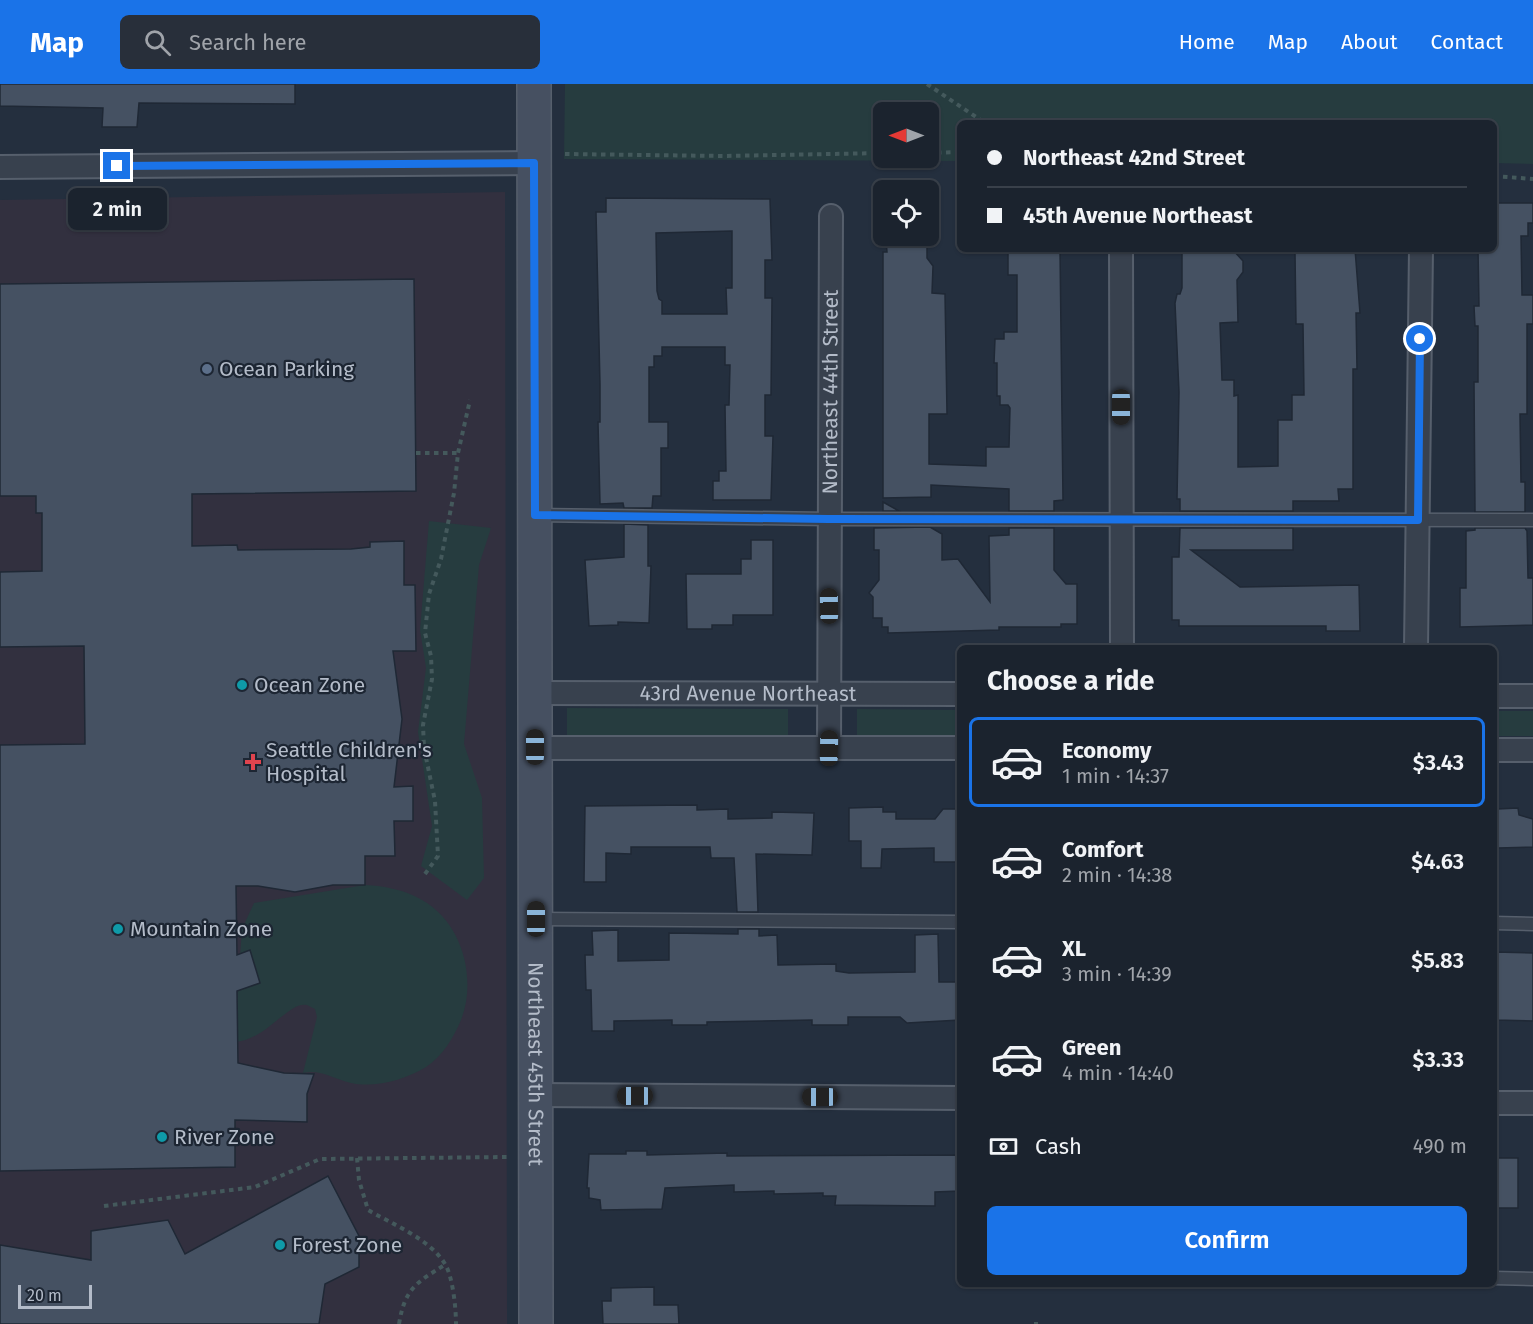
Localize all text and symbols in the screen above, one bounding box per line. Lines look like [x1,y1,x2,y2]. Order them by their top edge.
search box [120,15,540,69]
text: Map [30,26,84,59]
icon: search [141,26,174,59]
text: Search here [189,29,307,56]
text: Home [1179,29,1235,55]
text: Map [1268,29,1308,55]
text: About [1341,29,1398,55]
text: Contact [1431,29,1503,55]
north arrow [873,102,939,168]
map controls [873,102,939,246]
text: Northeast 42nd Street [1023,144,1245,171]
route end [103,152,130,179]
button: locate [873,180,939,246]
callout: 2 min [68,187,166,229]
text: 2 min [93,197,142,221]
text: 45th Avenue Northeast [1023,202,1252,229]
street label: Northeast 44th Street [817,289,844,495]
route start [1406,325,1433,352]
place label: Ocean Parking [219,356,354,382]
marker: Ocean Parking [200,362,214,376]
car [1112,389,1130,425]
car [820,588,838,624]
text: Choose a ride [987,665,1154,697]
place label: Ocean Zone [254,672,365,698]
marker: Ocean Zone [235,678,249,692]
street label: 43rd Avenue Northeast [640,680,857,707]
car [526,729,544,765]
car [820,730,838,766]
icon: car [990,735,1044,789]
place label: Seattle Children's Hospital [266,737,432,787]
text: Economy [1062,737,1151,764]
text: $3.43 [1413,749,1464,776]
marker: Seattle Children's Hospital [244,753,262,771]
text: 1 min · 14:37 [1062,764,1169,788]
icon: car [990,834,1044,888]
text: Comfort [1062,836,1143,863]
text: $4.63 [1411,848,1464,875]
text: 2 min · 14:38 [1062,863,1172,887]
car [527,901,545,937]
place label: Mountain Zone [130,916,272,942]
marker: Mountain Zone [111,922,125,936]
icon: car [990,933,1044,987]
text: XL [1062,935,1086,962]
text: $5.83 [1411,947,1464,974]
street label: Northeast 45th Street [522,962,549,1166]
text: 3 min · 14:39 [1062,962,1172,986]
icon: car [990,1032,1044,1086]
text: Green [1062,1034,1121,1061]
text: $3.33 [1412,1046,1464,1073]
text: 4 min · 14:40 [1062,1061,1174,1085]
car [617,1087,653,1105]
car [802,1088,838,1106]
place label: River Zone [174,1124,275,1150]
marker: River Zone [155,1130,169,1144]
icon: cash [987,1130,1020,1163]
text: Cash [1035,1133,1082,1160]
text: 490 m [1413,1134,1467,1158]
button: Confirm [987,1206,1467,1275]
place label: Forest Zone [292,1232,402,1258]
marker: Forest Zone [273,1238,287,1252]
scale bar [18,1282,92,1310]
text: 20 m [27,1286,62,1305]

